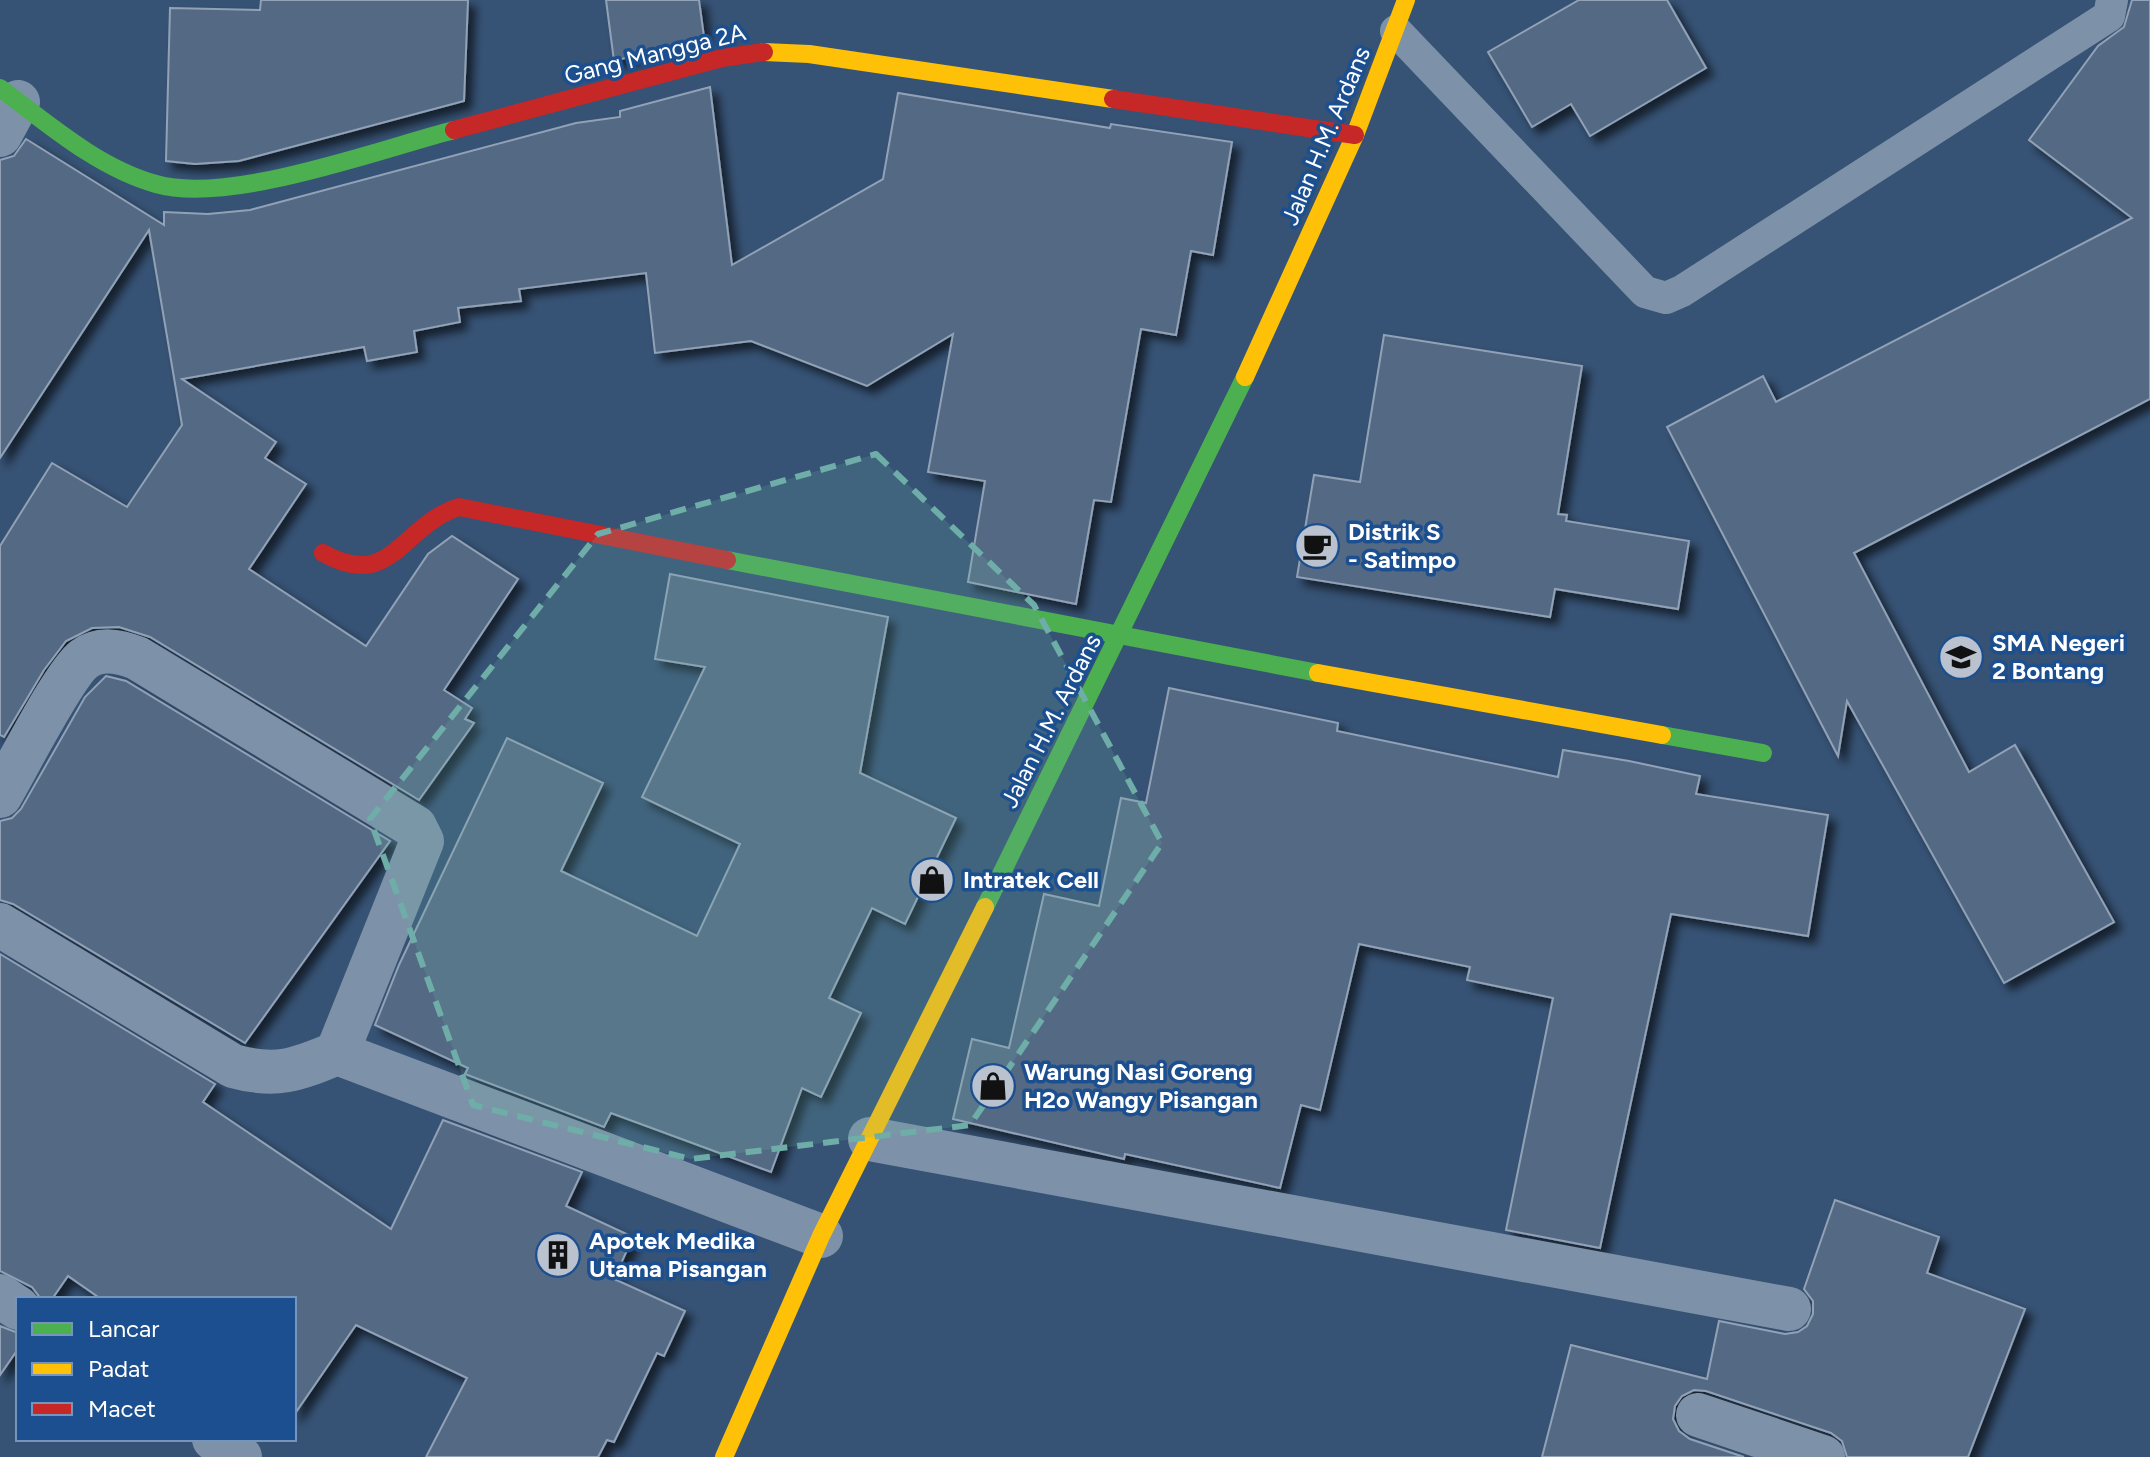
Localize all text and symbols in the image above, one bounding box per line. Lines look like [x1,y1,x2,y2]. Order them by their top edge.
street label: Gang Mangga 2A [561,17,749,90]
street label: Jalan H.M. Ardans [1275,42,1376,229]
place label: Distrik S - Satimpo [1348,517,1456,574]
cafe icon: Distrik S - Satimpo [1293,522,1341,570]
place label: SMA Negeri 2 Bontang [1992,628,2125,685]
street label: Jalan H.M. Ardans [994,629,1107,812]
school or university icon: SMA Negeri 2 Bontang [1937,633,1985,681]
shop icon: Intratek Cell [908,856,956,904]
place label: Intratek Cell [963,865,1099,894]
place label: Warung Nasi Goreng H2o Wangy Pisangan [1024,1057,1258,1114]
shop icon: Warung Nasi Goreng H2o Wangy Pisangan [969,1062,1017,1110]
place label: Apotek Medika Utama Pisangan [589,1226,767,1283]
building icon: Apotek Medika Utama Pisangan [534,1231,582,1279]
legend [16,1297,296,1441]
text: Lancar [88,1314,159,1343]
text: Padat [88,1354,149,1383]
text: Macet [88,1394,156,1423]

